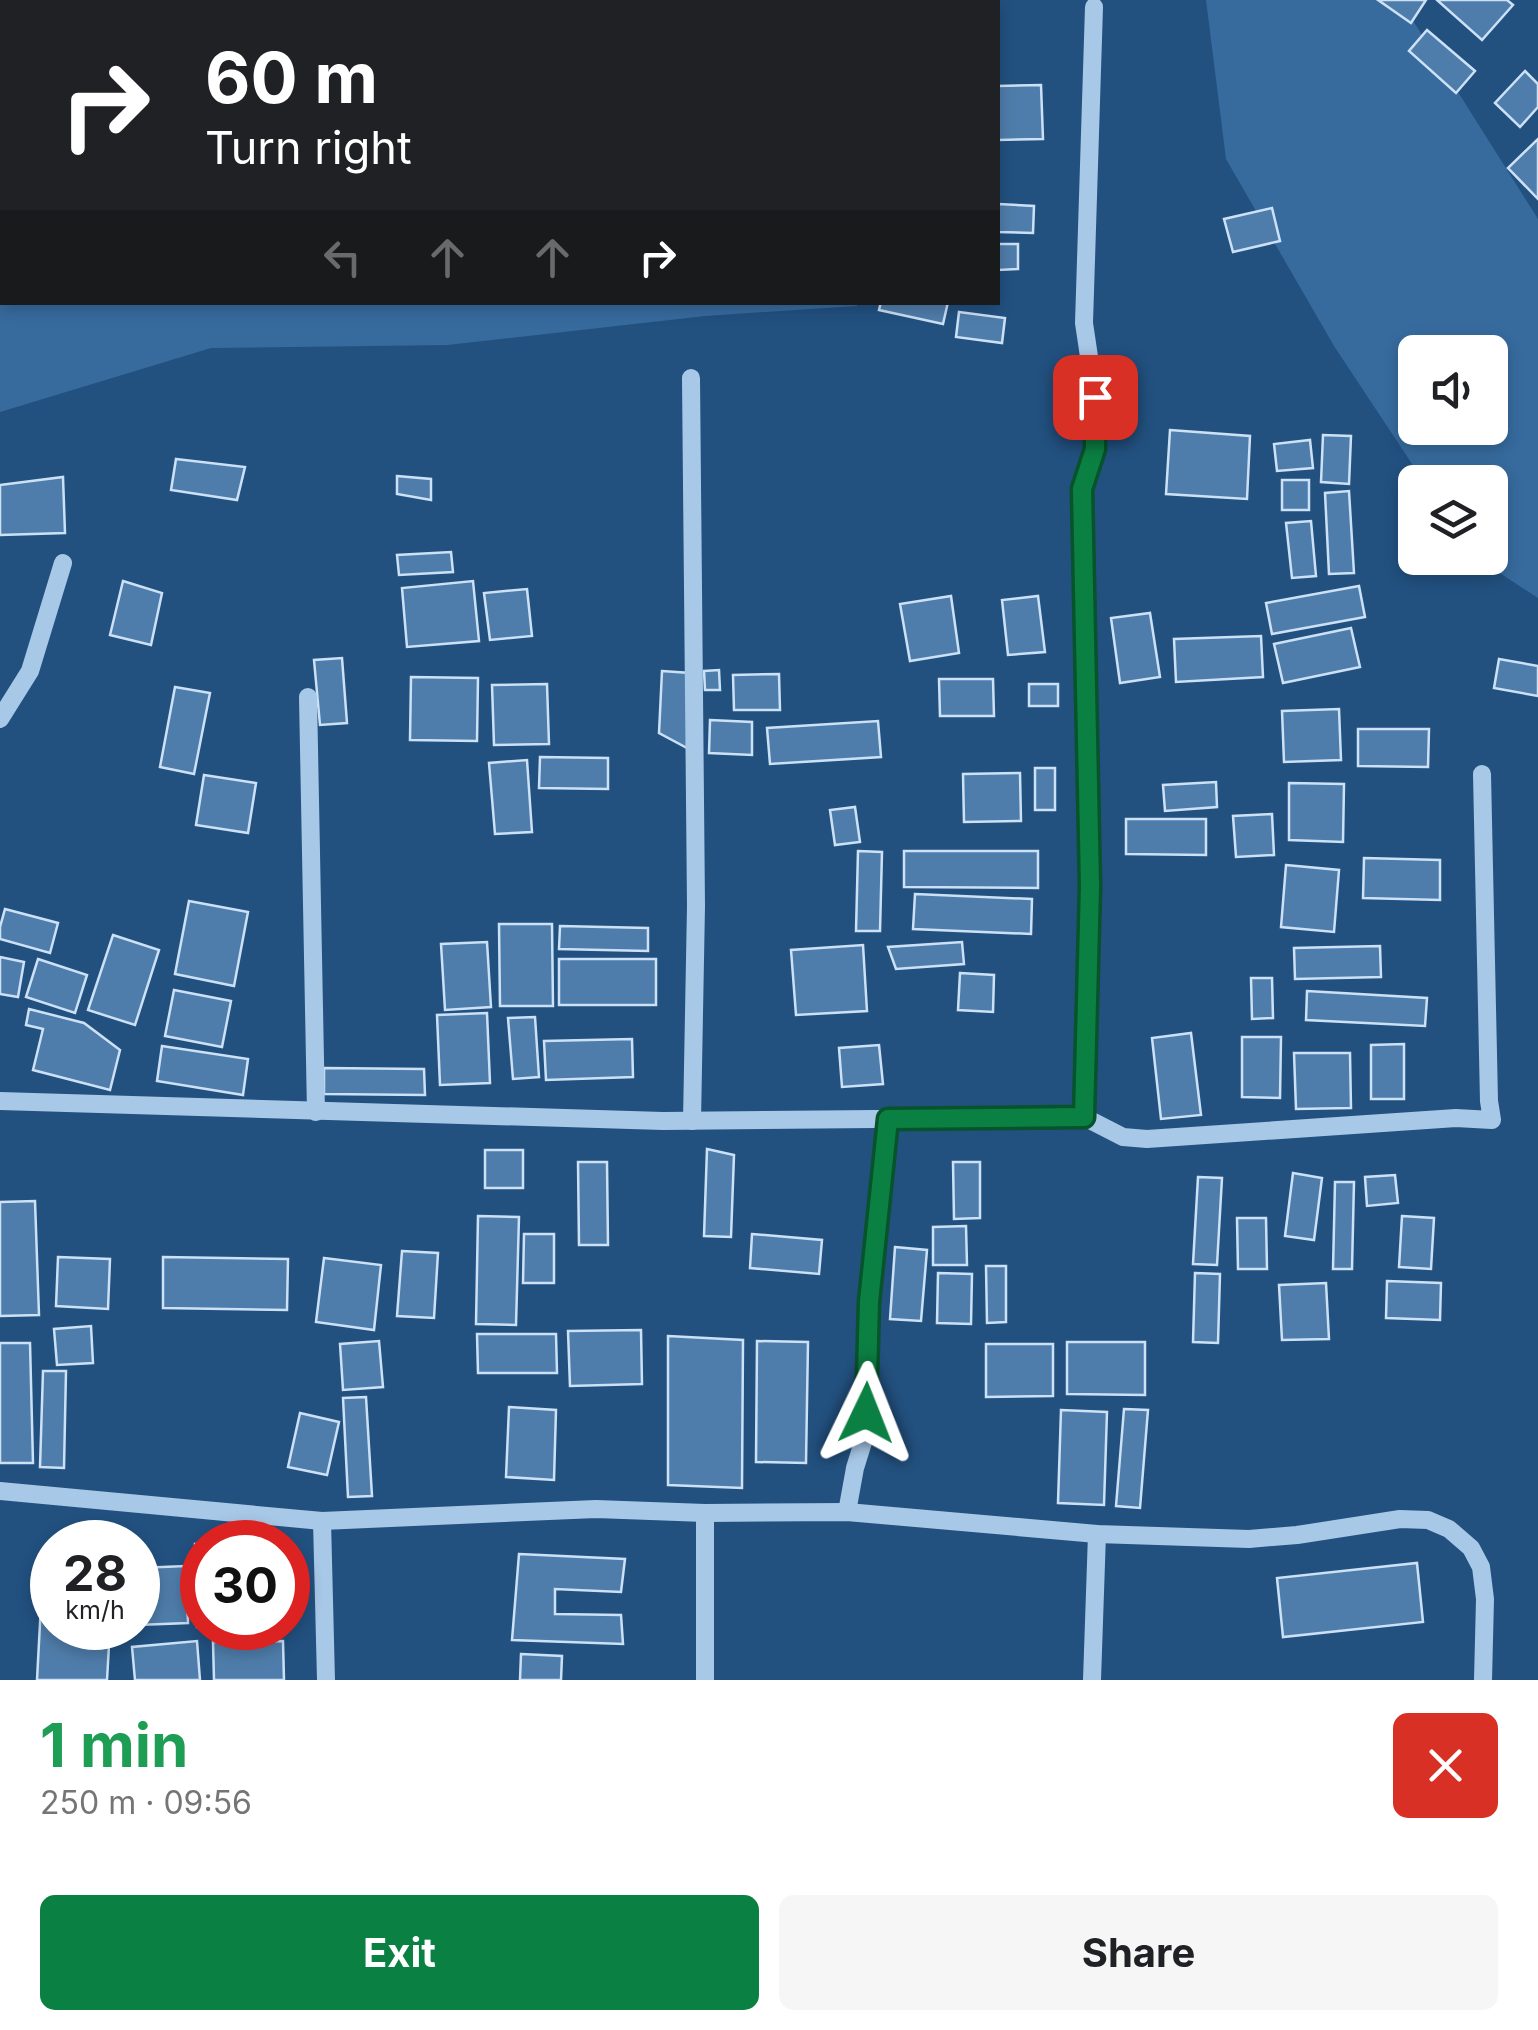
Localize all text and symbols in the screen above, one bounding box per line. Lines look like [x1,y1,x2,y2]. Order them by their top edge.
text: 60 m [205,35,378,120]
icon: right [40,40,170,170]
text: Turn right [205,120,412,175]
icon: left [315,230,370,285]
icon: ahead [420,230,475,285]
icon: ahead [525,230,580,285]
icon: right [630,230,685,285]
map controls [1398,335,1508,575]
button: sound [1398,335,1508,445]
pin [1053,355,1138,440]
icon: arrive [1068,370,1123,425]
button: layers [1398,465,1508,575]
position arrow [814,1361,918,1465]
speed limit sign: 30 [180,1520,310,1650]
text: 28 [63,1543,127,1603]
text: km/h [65,1595,125,1625]
text: 1 min [40,1709,188,1781]
button: close [1393,1713,1498,1818]
text: 250 m · 09:56 [40,1783,252,1822]
button: Exit [40,1895,759,2010]
button: Share [779,1895,1498,2010]

